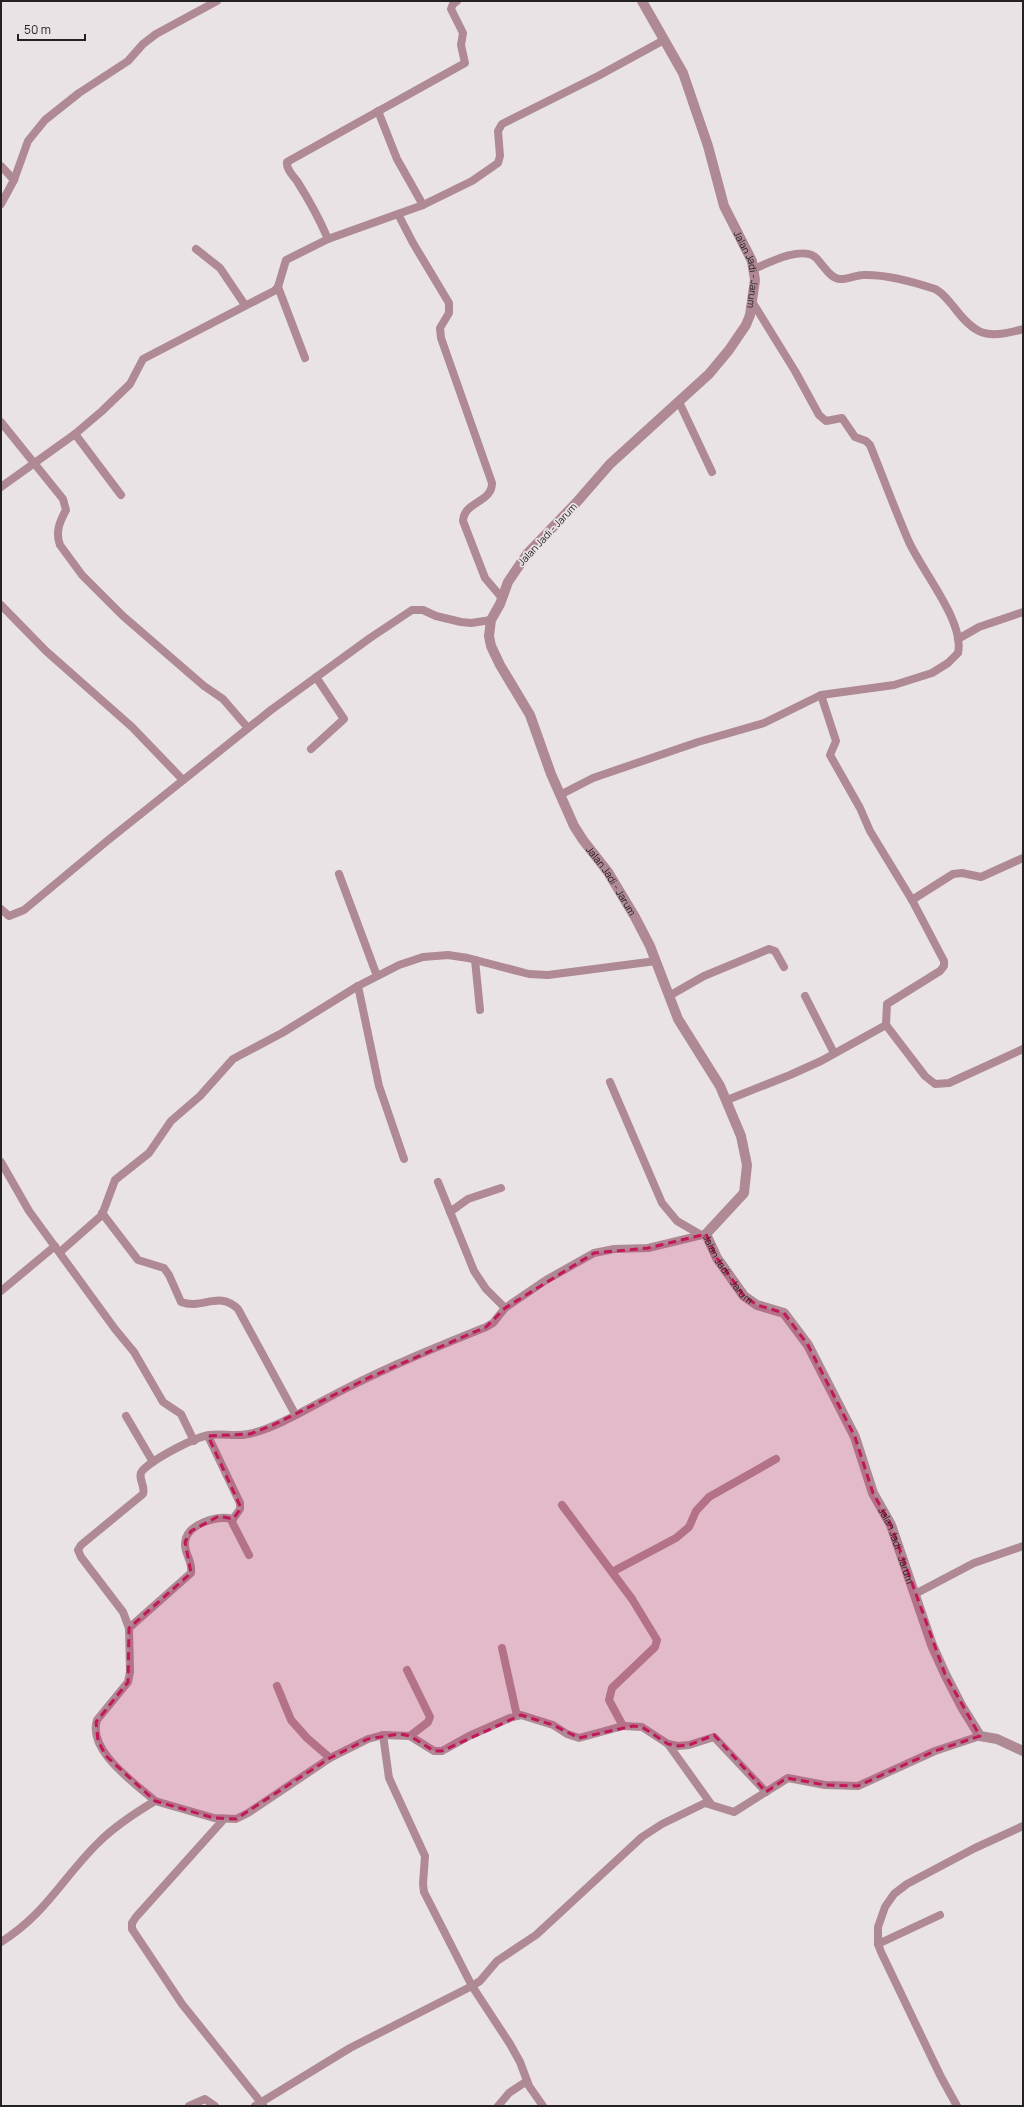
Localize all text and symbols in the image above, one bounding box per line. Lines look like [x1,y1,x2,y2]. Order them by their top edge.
scale bar [18,16,85,42]
text: 50 m [24,21,51,38]
street label: Jalan Jadi - Jarum [731,228,762,309]
street label: Jalan Jadi - Jarum [514,500,580,568]
street label: Jalan Jadi - Jarum [583,843,640,918]
street label: Jalan Jadi - Jarum [700,1232,756,1307]
street label: Jalan Jadi - Jarum [875,1505,917,1585]

